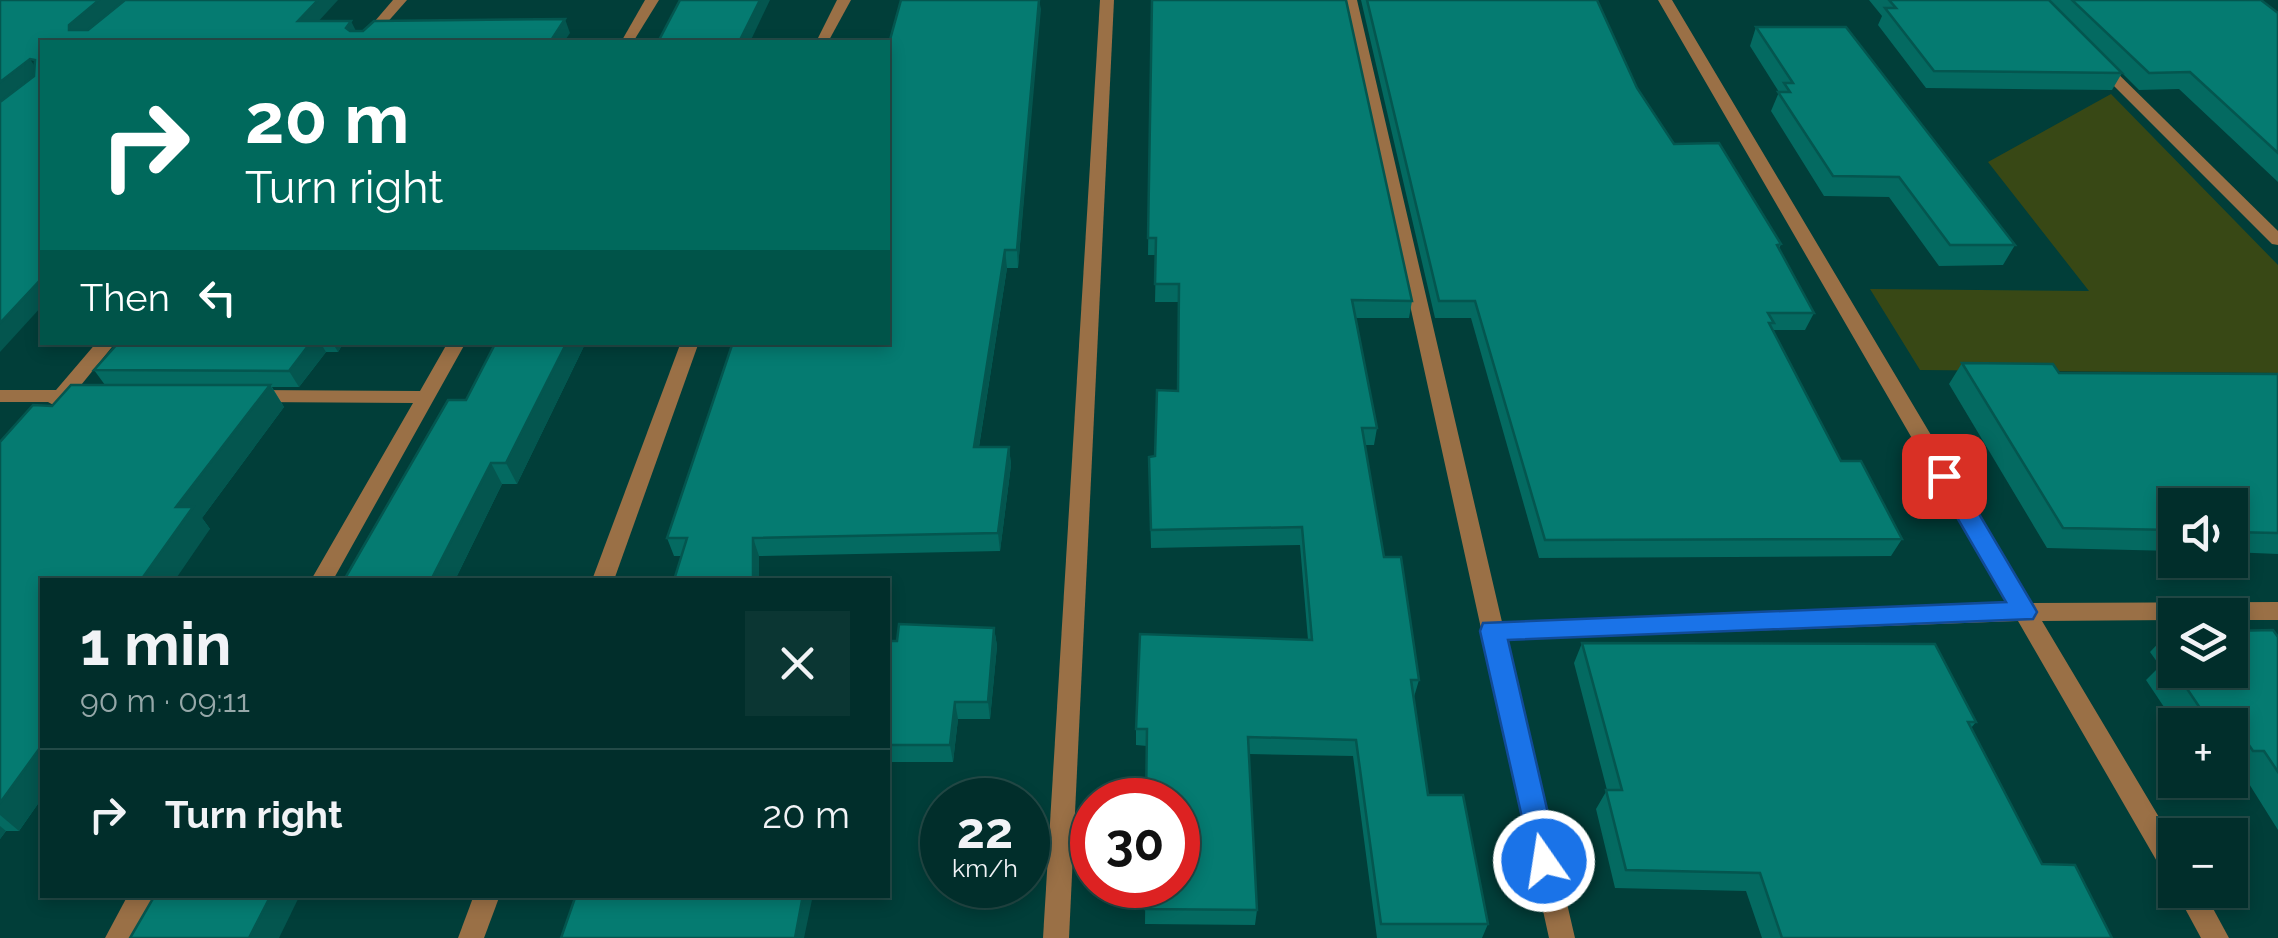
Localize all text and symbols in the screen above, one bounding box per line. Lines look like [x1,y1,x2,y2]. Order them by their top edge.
text: 20 m [245,77,409,159]
icon: right [80,80,210,210]
text: Turn right [245,161,443,214]
icon: left [190,270,245,325]
text: Then [80,275,170,320]
pin [1902,434,1987,519]
icon: arrive [1917,449,1972,504]
map controls [2158,488,2248,908]
button: sound [2158,488,2248,578]
button: layers [2158,598,2248,688]
text: 1 min [80,609,231,679]
button: close [745,611,850,716]
text: 90 m · 09:11 [80,682,250,719]
button: + [2158,708,2248,798]
speed limit sign: 30 [1070,778,1200,908]
icon: right [80,787,135,842]
text: Turn right [165,792,342,837]
text: 20 m [762,792,850,837]
text: 22 [957,801,1013,860]
position arrow [1492,809,1596,913]
button: − [2158,818,2248,908]
text: km/h [952,853,1018,883]

